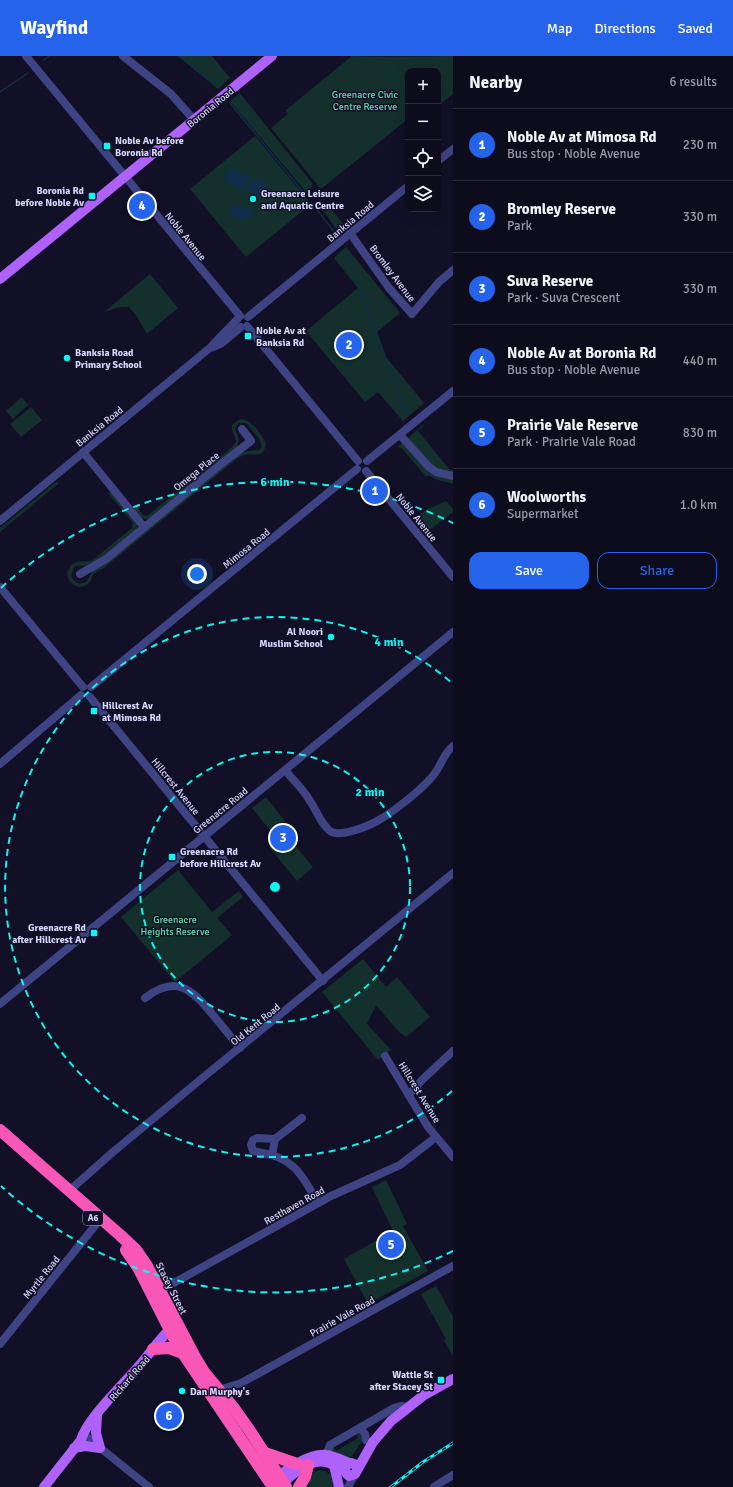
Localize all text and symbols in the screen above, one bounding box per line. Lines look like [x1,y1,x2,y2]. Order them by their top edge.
text: Wayfind [20,16,88,40]
text: Map [547,20,573,37]
text: Directions [595,20,656,37]
text: Saved [678,20,713,37]
map controls [405,68,441,212]
button: + [405,68,441,104]
text: Nearby [469,72,522,93]
text: 6 results [669,74,717,90]
street label: Boronia Road [185,85,236,130]
park label: Greenacre Civic Centre Reserve [332,89,398,113]
button: − [405,104,441,140]
text: Noble Av at Mimosa Rd [507,128,657,146]
place label: Noble Av before Boronia Rd [115,135,184,159]
text: 1 [478,137,486,153]
text: 230 m [683,137,717,153]
button: locate [405,140,441,176]
marker: Noble Av before Boronia Rd [102,141,112,151]
text: Bus stop · Noble Avenue [507,146,640,162]
button: layers [405,176,441,212]
place label: Boronia Rd before Noble Av [15,185,85,209]
place label: Greenacre Leisure and Aquatic Centre [261,188,344,212]
marker: Boronia Rd before Noble Av [87,191,97,201]
pin: 4 [129,191,155,221]
marker: Greenacre Leisure and Aquatic Centre [248,194,258,204]
street label: Banksia Road [325,199,376,245]
text: Bromley Reserve [507,200,616,218]
text: 2 [478,209,486,225]
text: 330 m [683,209,717,225]
street label: Noble Avenue [162,210,208,263]
text: Park [507,218,532,234]
street label: Bromley Avenue [367,243,418,305]
text: Suva Reserve [507,272,593,290]
text: 3 [478,281,486,297]
text: 330 m [683,281,717,297]
text: Park · Suva Crescent [507,290,620,306]
place label: Noble Av at Banksia Rd [256,325,306,349]
pin: 2 [336,330,362,360]
marker: Noble Av at Banksia Rd [243,331,253,341]
text: Noble Av at Boronia Rd [507,344,656,362]
place label: Banksia Road Primary School [75,347,142,371]
marker: Banksia Road Primary School [62,353,72,363]
text: 4 [478,353,486,369]
text: 440 m [683,353,717,369]
text: Bus stop · Noble Avenue [507,362,640,378]
street label: Banksia Road [74,404,126,449]
text: Prairie Vale Reserve [507,416,638,434]
text: 5 [478,425,486,441]
text: 830 m [683,425,717,441]
text: Park · Prairie Vale Road [507,434,636,450]
street label: Omega Place [171,450,222,494]
text: 6 min [261,475,290,490]
pin: 1 [362,476,388,506]
text: Woolworths [507,488,586,506]
street label: Noble Avenue [393,491,439,544]
text: 6 [478,497,486,513]
text: 1.0 km [680,497,717,513]
text: Supermarket [507,506,579,522]
street label: Mimosa Road [221,526,273,571]
button: Save [469,552,589,589]
button: Share [597,552,717,589]
your location [187,564,207,584]
place label: Al Noori Muslim School [259,626,323,650]
marker: Al Noori Muslim School [326,632,336,642]
text: 4 min [375,635,404,650]
place label: Hillcrest Av at Mimosa Rd [102,700,161,724]
marker: Hillcrest Av at Mimosa Rd [89,706,99,716]
street label: Hillcrest Avenue [149,756,202,817]
street label: Greenacre Road [191,785,251,837]
text: 2 min [356,785,385,800]
pin: 3 [270,823,296,853]
place label: Greenacre Rd before Hillcrest Av [180,846,261,870]
marker: Greenacre Rd before Hillcrest Av [167,852,177,862]
centre of rings [268,880,282,894]
park label: Greenacre Heights Reserve [141,914,209,938]
place label: Greenacre Rd after Hillcrest Av [12,922,87,946]
marker: Greenacre Rd after Hillcrest Av [89,928,99,938]
street label: Old Kent Road [228,1001,283,1048]
street label: Hillcrest Avenue [396,1060,443,1125]
street label: Resthaven Road [262,1184,327,1228]
road number: A6 [83,1211,103,1225]
pin: 5 [378,1230,404,1260]
street label: Myrtle Road [21,1254,63,1301]
street label: Stacey Street [153,1261,190,1317]
street label: Prairie Vale Road [308,1294,377,1340]
street label: Rickard Road [107,1354,153,1404]
place label: Wattle St after Stacey St [370,1369,433,1393]
marker: Wattle St after Stacey St [436,1375,446,1385]
marker: Dan Murphy's [177,1386,187,1396]
place label: Dan Murphy's [190,1386,250,1398]
pin: 6 [156,1401,182,1431]

